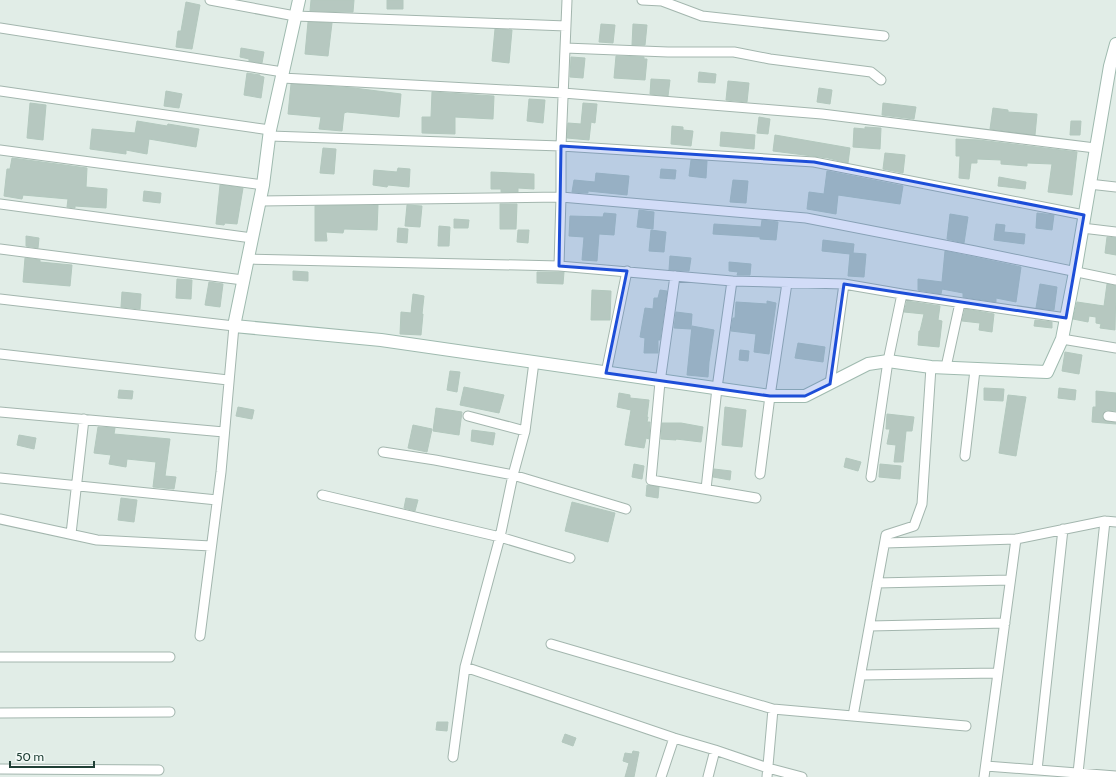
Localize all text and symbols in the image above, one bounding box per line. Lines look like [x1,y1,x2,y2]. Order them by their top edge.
scale bar [10,743,94,769]
text: 50 m [16,749,44,764]

